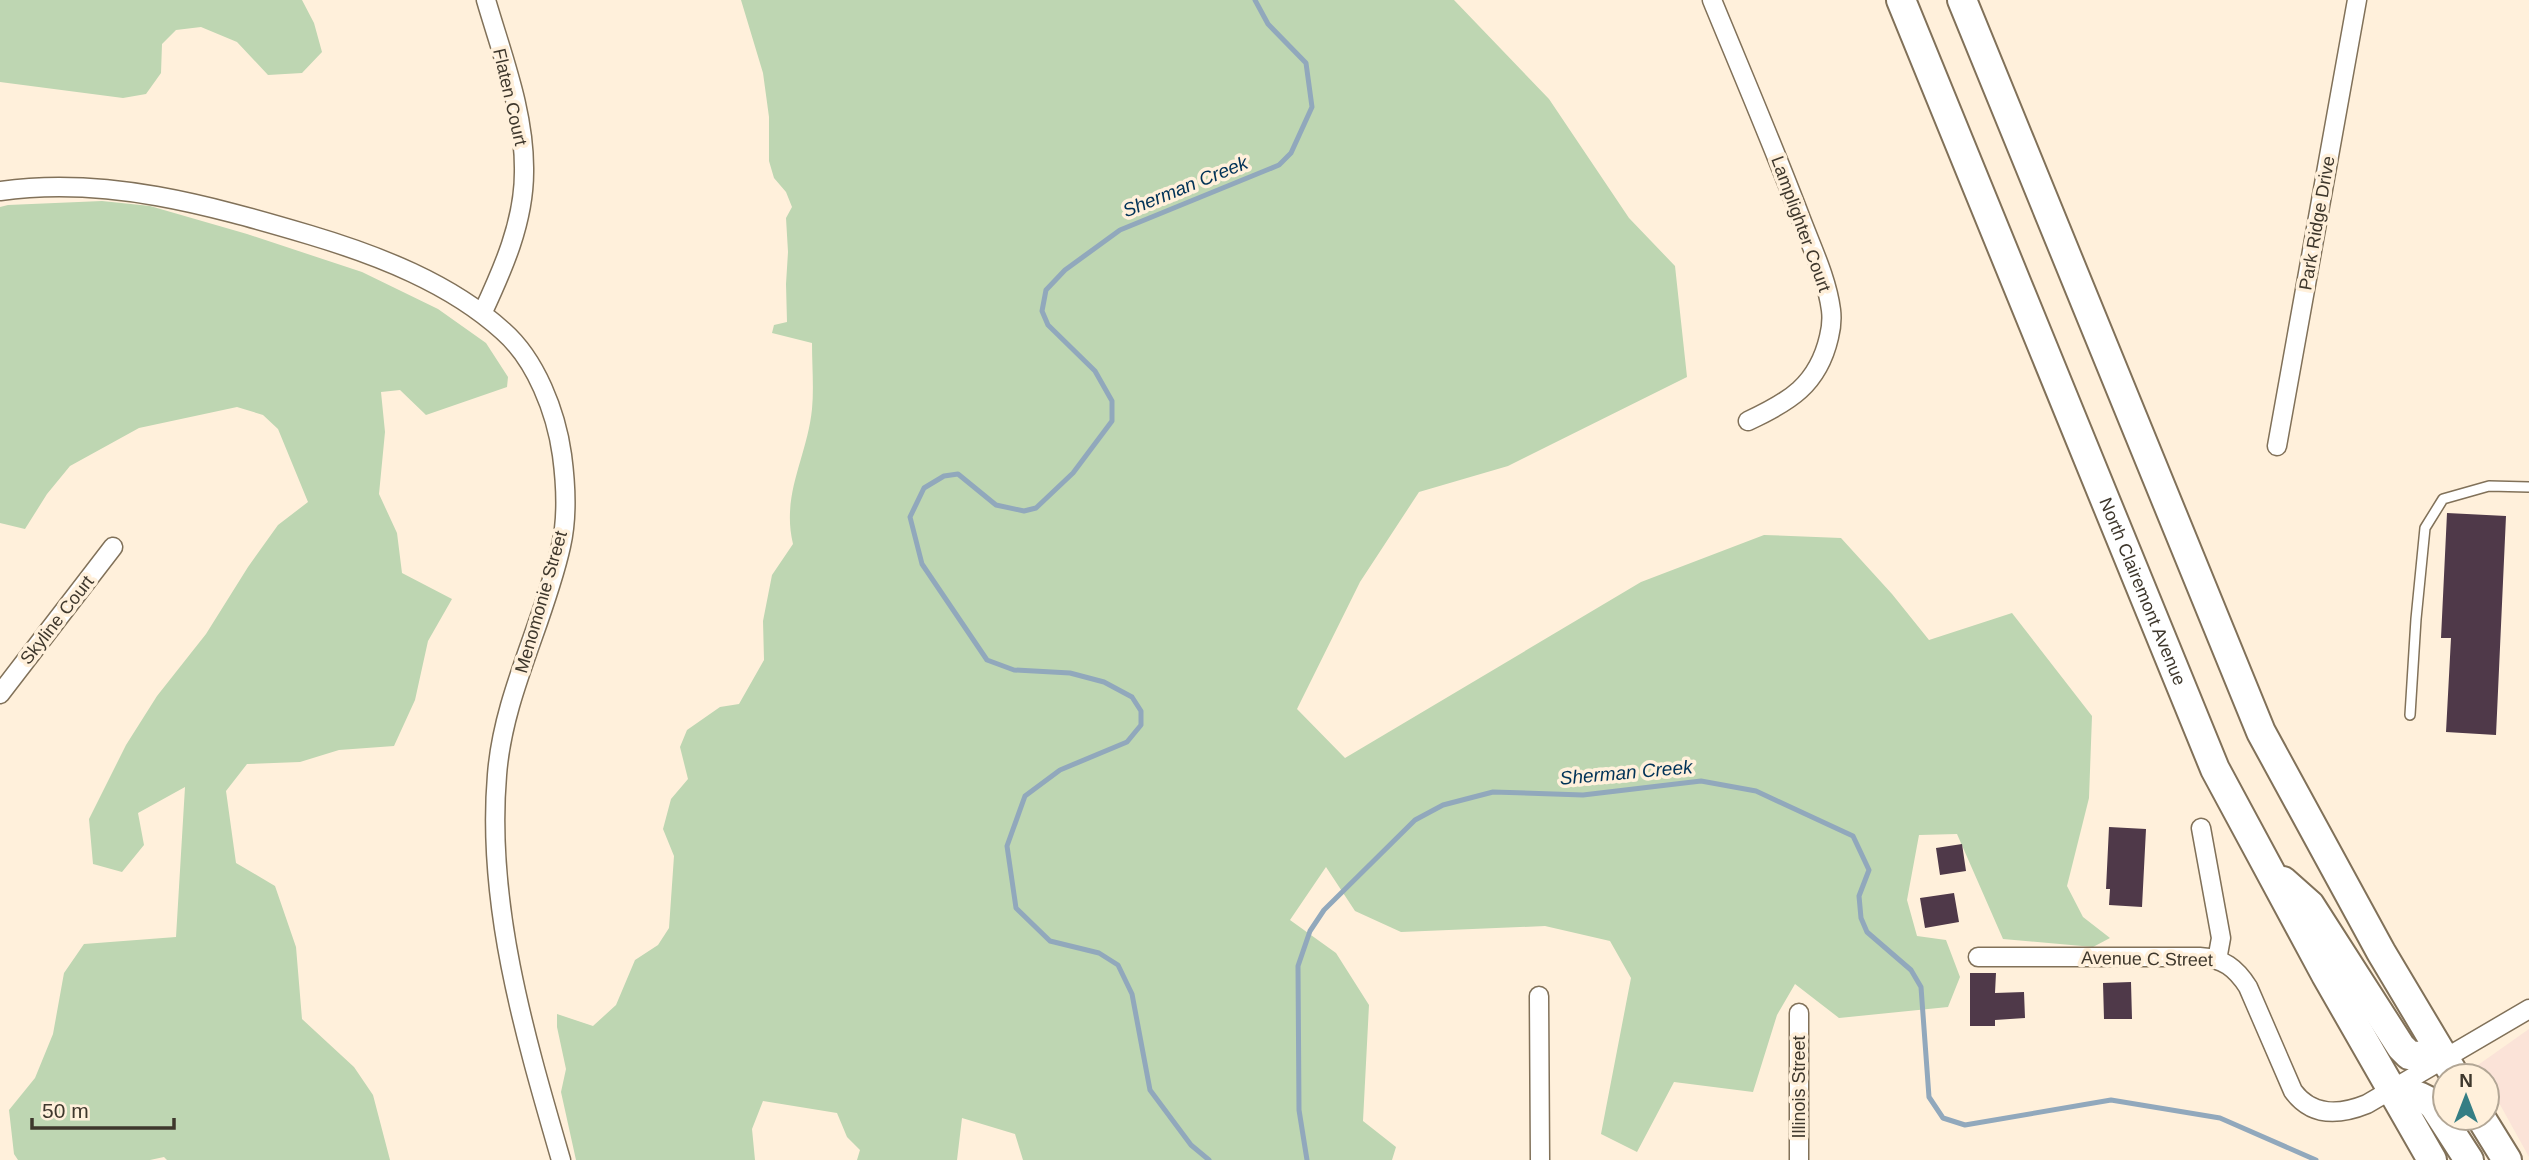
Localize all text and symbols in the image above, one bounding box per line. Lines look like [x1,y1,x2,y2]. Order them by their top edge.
street label: Flaten Court [489,46,531,148]
water label: Sherman Creek [1120,151,1252,221]
street label: Lamplighter Court [1767,153,1835,295]
street label: Park Ridge Drive [2295,154,2339,292]
street label: North Clairemont Avenue [2095,495,2190,688]
street label: Menomonie Street [511,529,571,675]
street label: Skyline Court [16,572,98,668]
water label: Sherman Creek [1559,756,1695,789]
street label: Avenue C Street [2081,948,2213,970]
street label: Illinois Street [1789,1035,1809,1139]
north arrow [2431,1062,2501,1132]
text: N [2459,1070,2473,1091]
scale bar [32,1086,173,1130]
text: 50 m [42,1099,89,1122]

